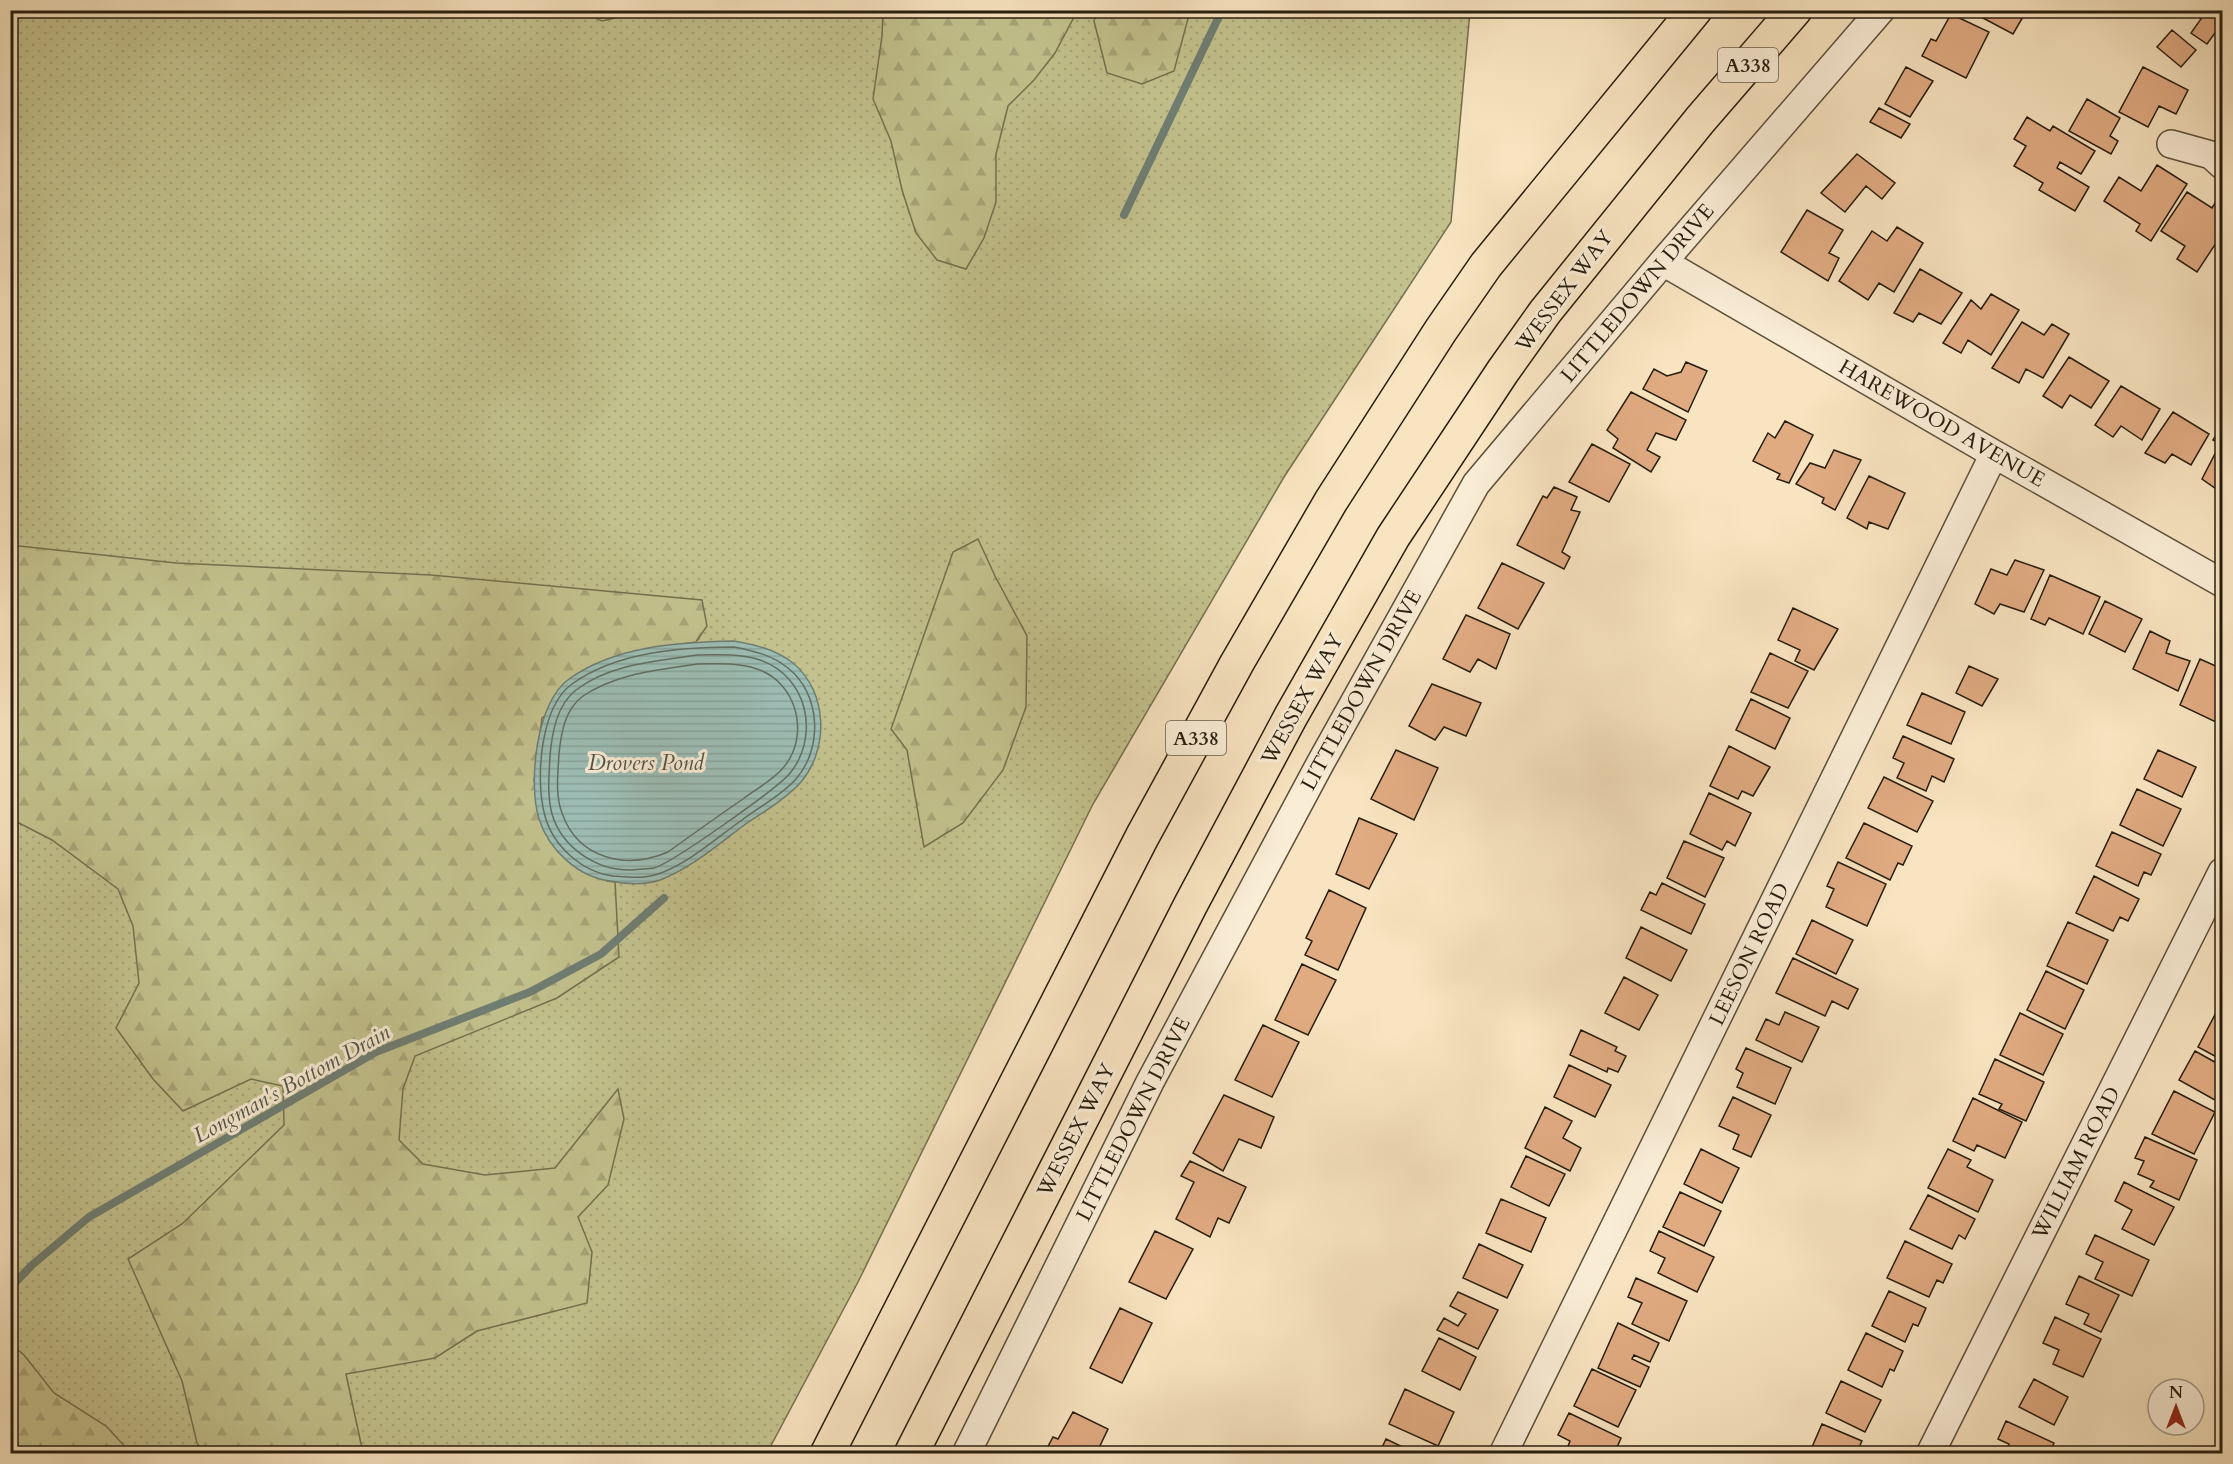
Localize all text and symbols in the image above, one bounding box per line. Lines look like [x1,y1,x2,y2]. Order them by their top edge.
road number: A338 [1718,48,1778,82]
street label: LITTLEDOWN DRIVE [1554,198,1721,389]
street label: WESSEX WAY [1508,224,1620,359]
street label: HAREWOOD AVENUE [1833,352,2050,494]
street label: LITTLEDOWN DRIVE [1294,585,1429,796]
street label: WESSEX WAY [1254,628,1351,771]
road number: A338 [1166,721,1226,755]
water label: Drovers Pond [588,748,705,778]
street label: LEESON ROAD [1702,878,1797,1030]
street label: LITTLEDOWN DRIVE [1069,1012,1198,1226]
water label: Longman's Bottom Drain [188,1017,395,1150]
street label: WESSEX WAY [1030,1058,1123,1203]
street label: WILLIAM ROAD [2025,1082,2128,1246]
north arrow [2146,1377,2206,1437]
text: N [2169,1382,2183,1404]

